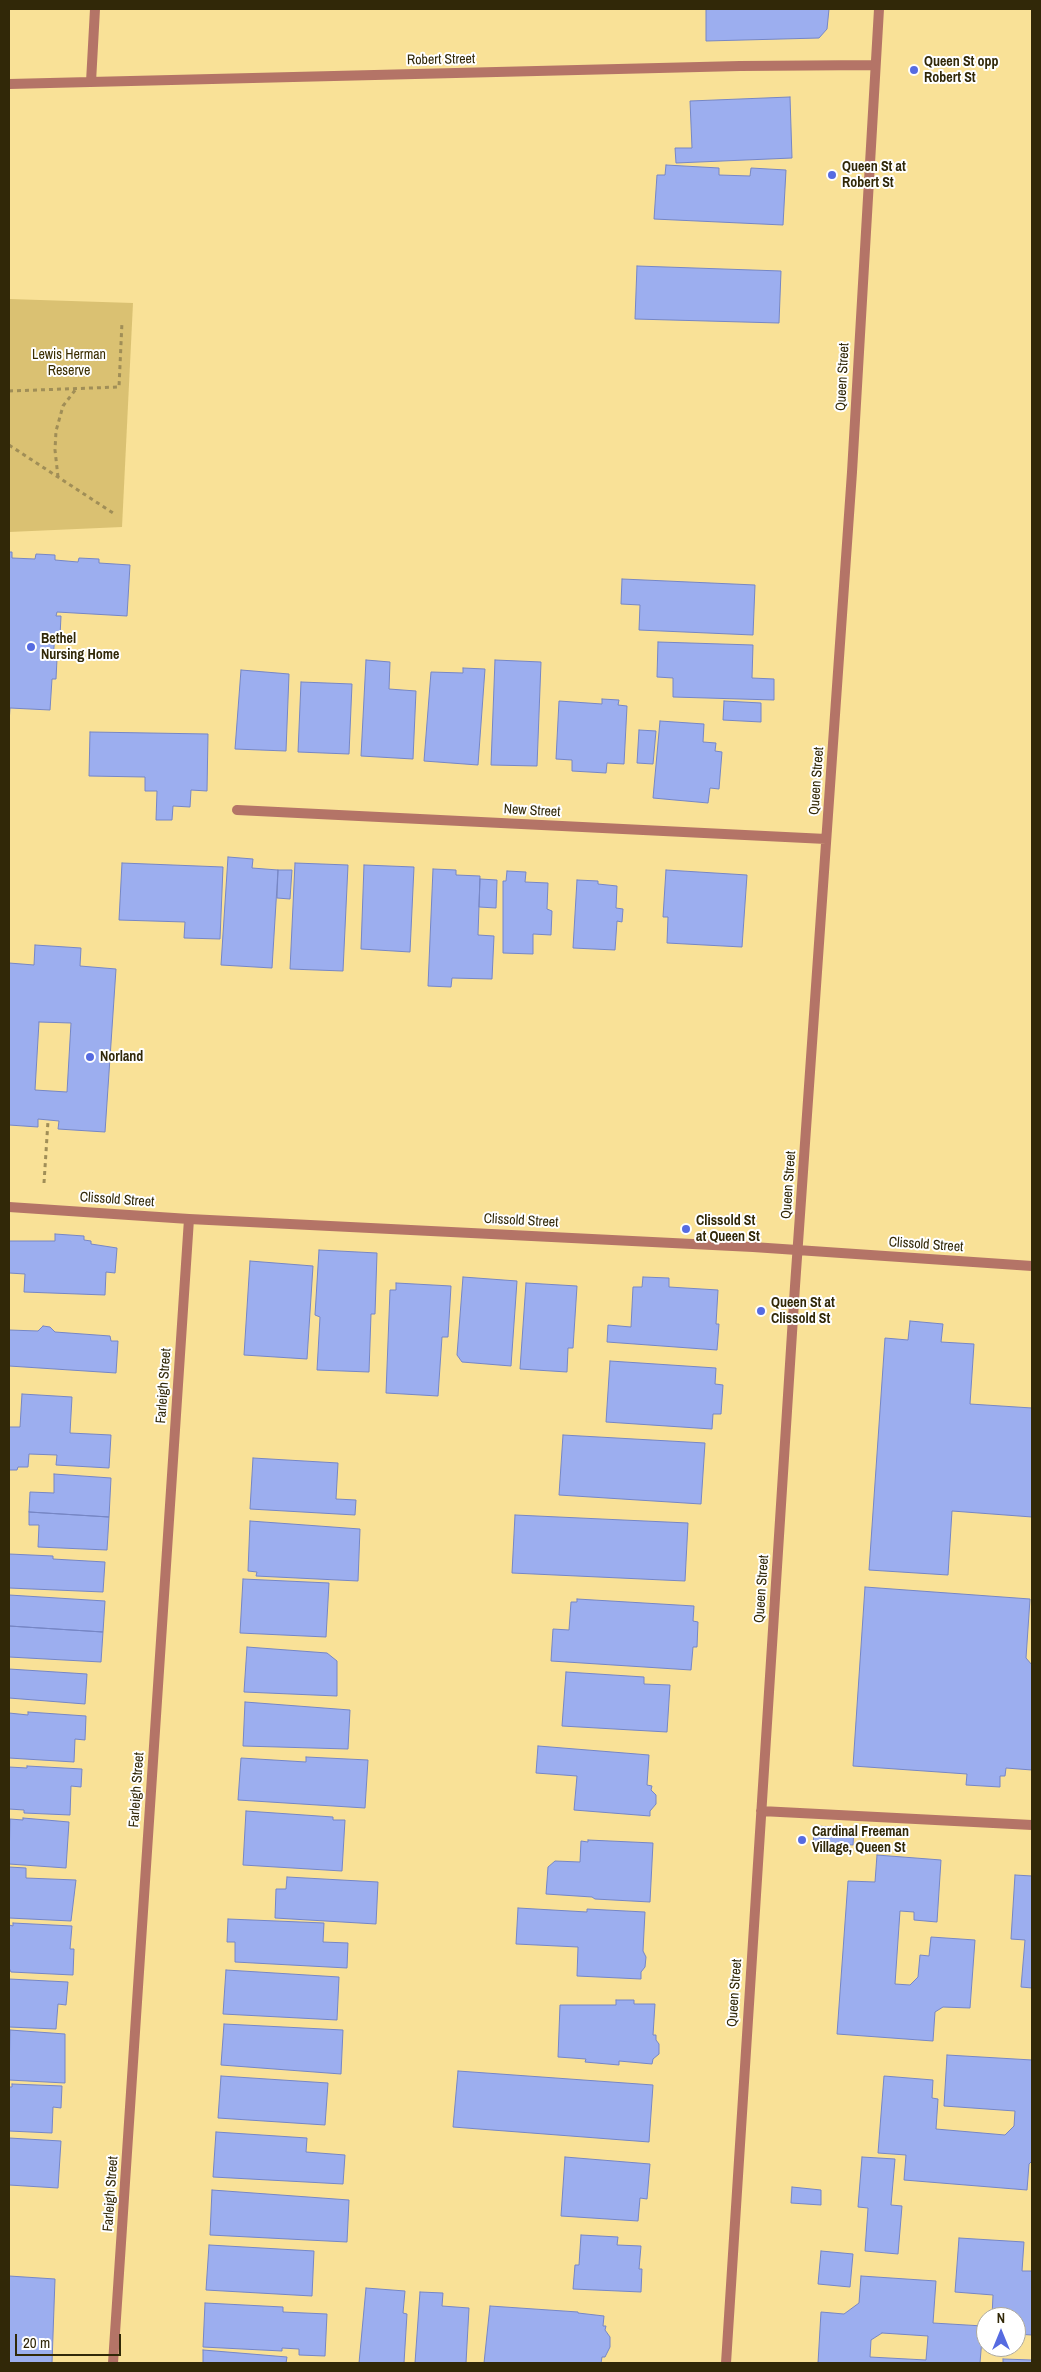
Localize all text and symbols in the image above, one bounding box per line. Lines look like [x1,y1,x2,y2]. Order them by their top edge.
street label: Robert Street [407,51,475,69]
place label: Queen St opp Robert St [924,54,999,86]
marker: Queen St opp Robert St [908,64,920,76]
place label: Queen St at Robert St [842,159,906,192]
marker: Queen St at Robert St [826,169,838,181]
street label: Queen Street [833,342,853,412]
park label: Lewis Herman Reserve [32,347,106,380]
place label: Bethel Nursing Home [41,631,119,664]
marker: Bethel Nursing Home [25,641,37,653]
street label: Queen Street [806,746,828,816]
street label: New Street [503,801,561,821]
place label: Norland [100,1049,143,1065]
marker: Norland [84,1051,96,1063]
street label: Queen Street [778,1150,800,1220]
street label: Clissold Street [79,1189,155,1211]
street label: Clissold Street [483,1211,559,1231]
place label: Clissold St at Queen St [696,1213,760,1246]
marker: Clissold St at Queen St [680,1223,692,1235]
street label: Clissold Street [888,1234,964,1256]
place label: Queen St at Clissold St [771,1295,835,1328]
marker: Queen St at Clissold St [755,1305,767,1317]
street label: Farleigh Street [153,1348,175,1424]
street label: Queen Street [751,1554,773,1624]
street label: Farleigh Street [126,1752,148,1828]
place label: Cardinal Freeman Village, Queen St [812,1824,909,1856]
marker: Cardinal Freeman Village, Queen St [796,1834,808,1846]
street label: Queen Street [724,1958,746,2028]
street label: Farleigh Street [100,2156,122,2232]
north arrow [976,2307,1026,2357]
text: N [997,2309,1005,2327]
scale bar [18,2324,124,2356]
text: 20 m [23,2332,50,2353]

